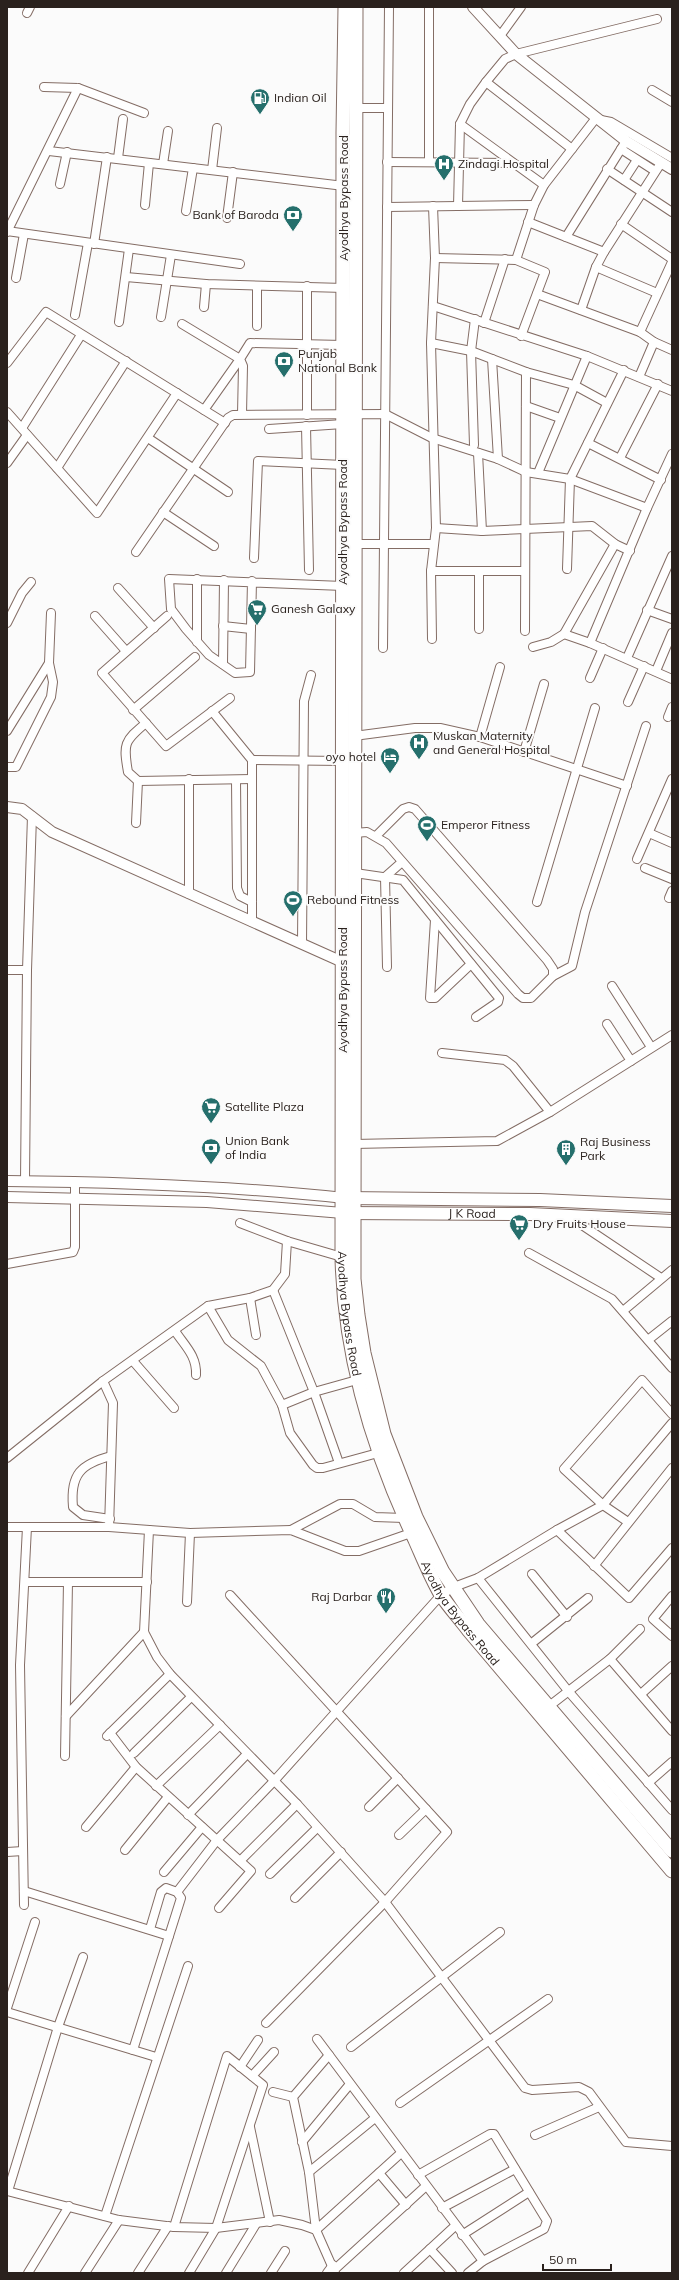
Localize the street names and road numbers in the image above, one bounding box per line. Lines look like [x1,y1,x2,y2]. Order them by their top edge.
street label: Ayodhya Bypass Road [336,135,351,261]
street label: Ayodhya Bypass Road [335,459,350,585]
street label: Ayodhya Bypass Road [335,927,350,1053]
street label: J K Road [448,1206,496,1221]
street label: Ayodhya Bypass Road [335,1251,365,1377]
street label: Ayodhya Bypass Road [418,1558,503,1668]

